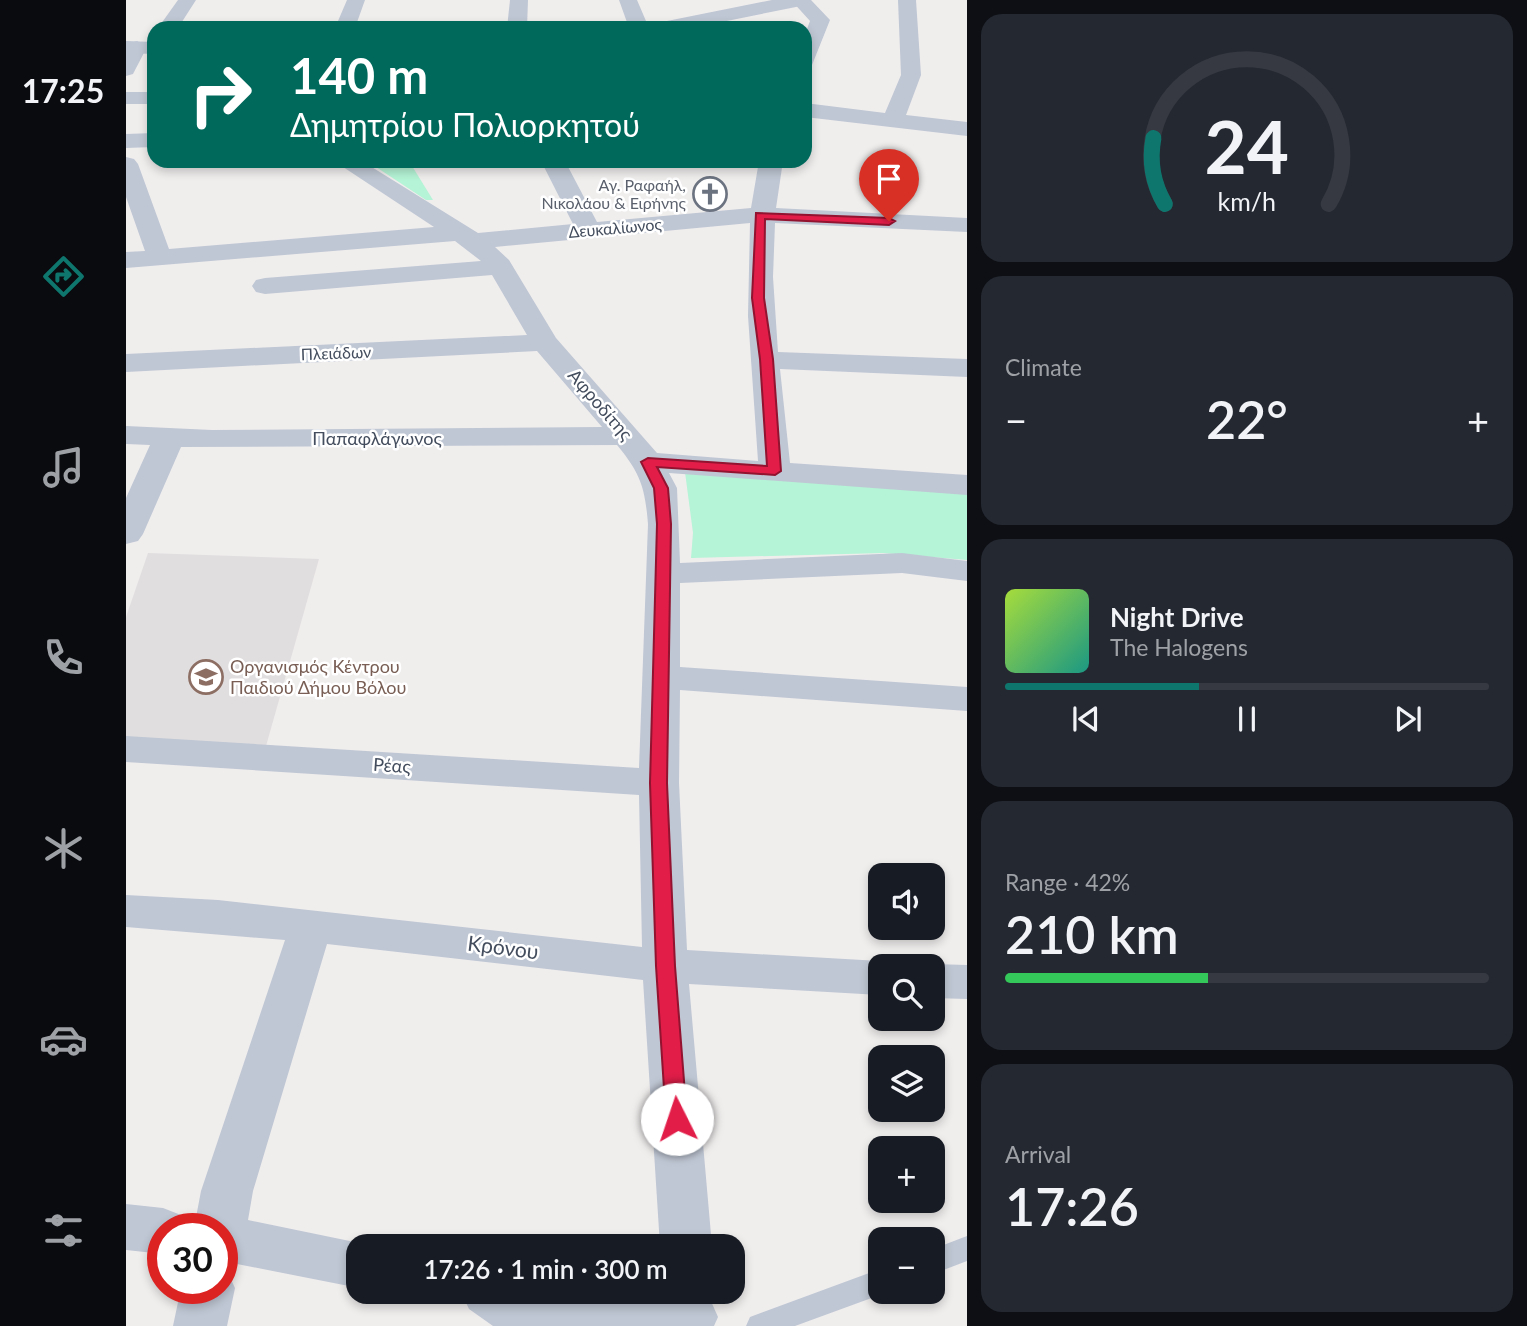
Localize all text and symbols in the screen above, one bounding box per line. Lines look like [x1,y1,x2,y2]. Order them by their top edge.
text: 140 m [290,46,428,104]
icon: right [175,49,266,140]
text: 17:25 [22,71,104,110]
text: 24 [1205,103,1289,191]
text: Δημητρίου Πολιορκητού [290,105,640,144]
pin [859,149,919,221]
icon: arrive [870,160,908,198]
place label: Αγ. Ραφαήλ, Νικολάου & Ειρήνης [542,175,687,212]
church icon: Αγ. Ραφαήλ, Νικολάου & Ειρήνης [691,175,729,213]
text: km/h [1218,186,1276,216]
street label: Δευκαλίωνος [568,214,663,241]
icon: directions [39,252,88,301]
street label: Πλειάδων [300,342,372,363]
text: Climate [1005,353,1082,381]
street label: Αφροδίτης [564,364,638,445]
text: 22° [1206,388,1288,450]
text: − [1005,397,1027,443]
text: + [1467,397,1489,443]
street label: Παπαφλάγωνος [312,427,442,449]
icon: music [39,443,88,492]
text: Night Drive [1110,601,1244,633]
icon: phone [39,633,88,682]
text: The Halogens [1110,633,1248,661]
place label: Οργανισμός Κέντρου Παιδιού Δήμου Βόλου [230,655,407,698]
school or university icon: Οργανισμός Κέντρου Παιδιού Δήμου Βόλου [187,658,225,696]
icon: previous [1067,700,1105,738]
icon: pause [1228,700,1266,738]
icon: next [1389,700,1427,738]
street label: Ρέας [373,753,412,777]
icon: climate [39,824,88,873]
map controls [868,863,945,1304]
button: sound [868,863,945,940]
text: Range · 42% [1005,868,1130,896]
text: 210 km [1005,903,1179,965]
street label: Κρόνου [466,930,540,963]
button: search [868,954,945,1031]
icon: car [39,1015,88,1064]
button: layers [868,1045,945,1122]
position arrow [640,1082,714,1156]
button: + [868,1136,945,1213]
text: Arrival [1005,1140,1071,1168]
text: 17:26 [1005,1175,1139,1237]
icon: filters [39,1206,88,1255]
speed limit sign: 30 [147,1213,238,1304]
button: − [868,1227,945,1304]
text: 17:26 · 1 min · 300 m [423,1253,668,1285]

